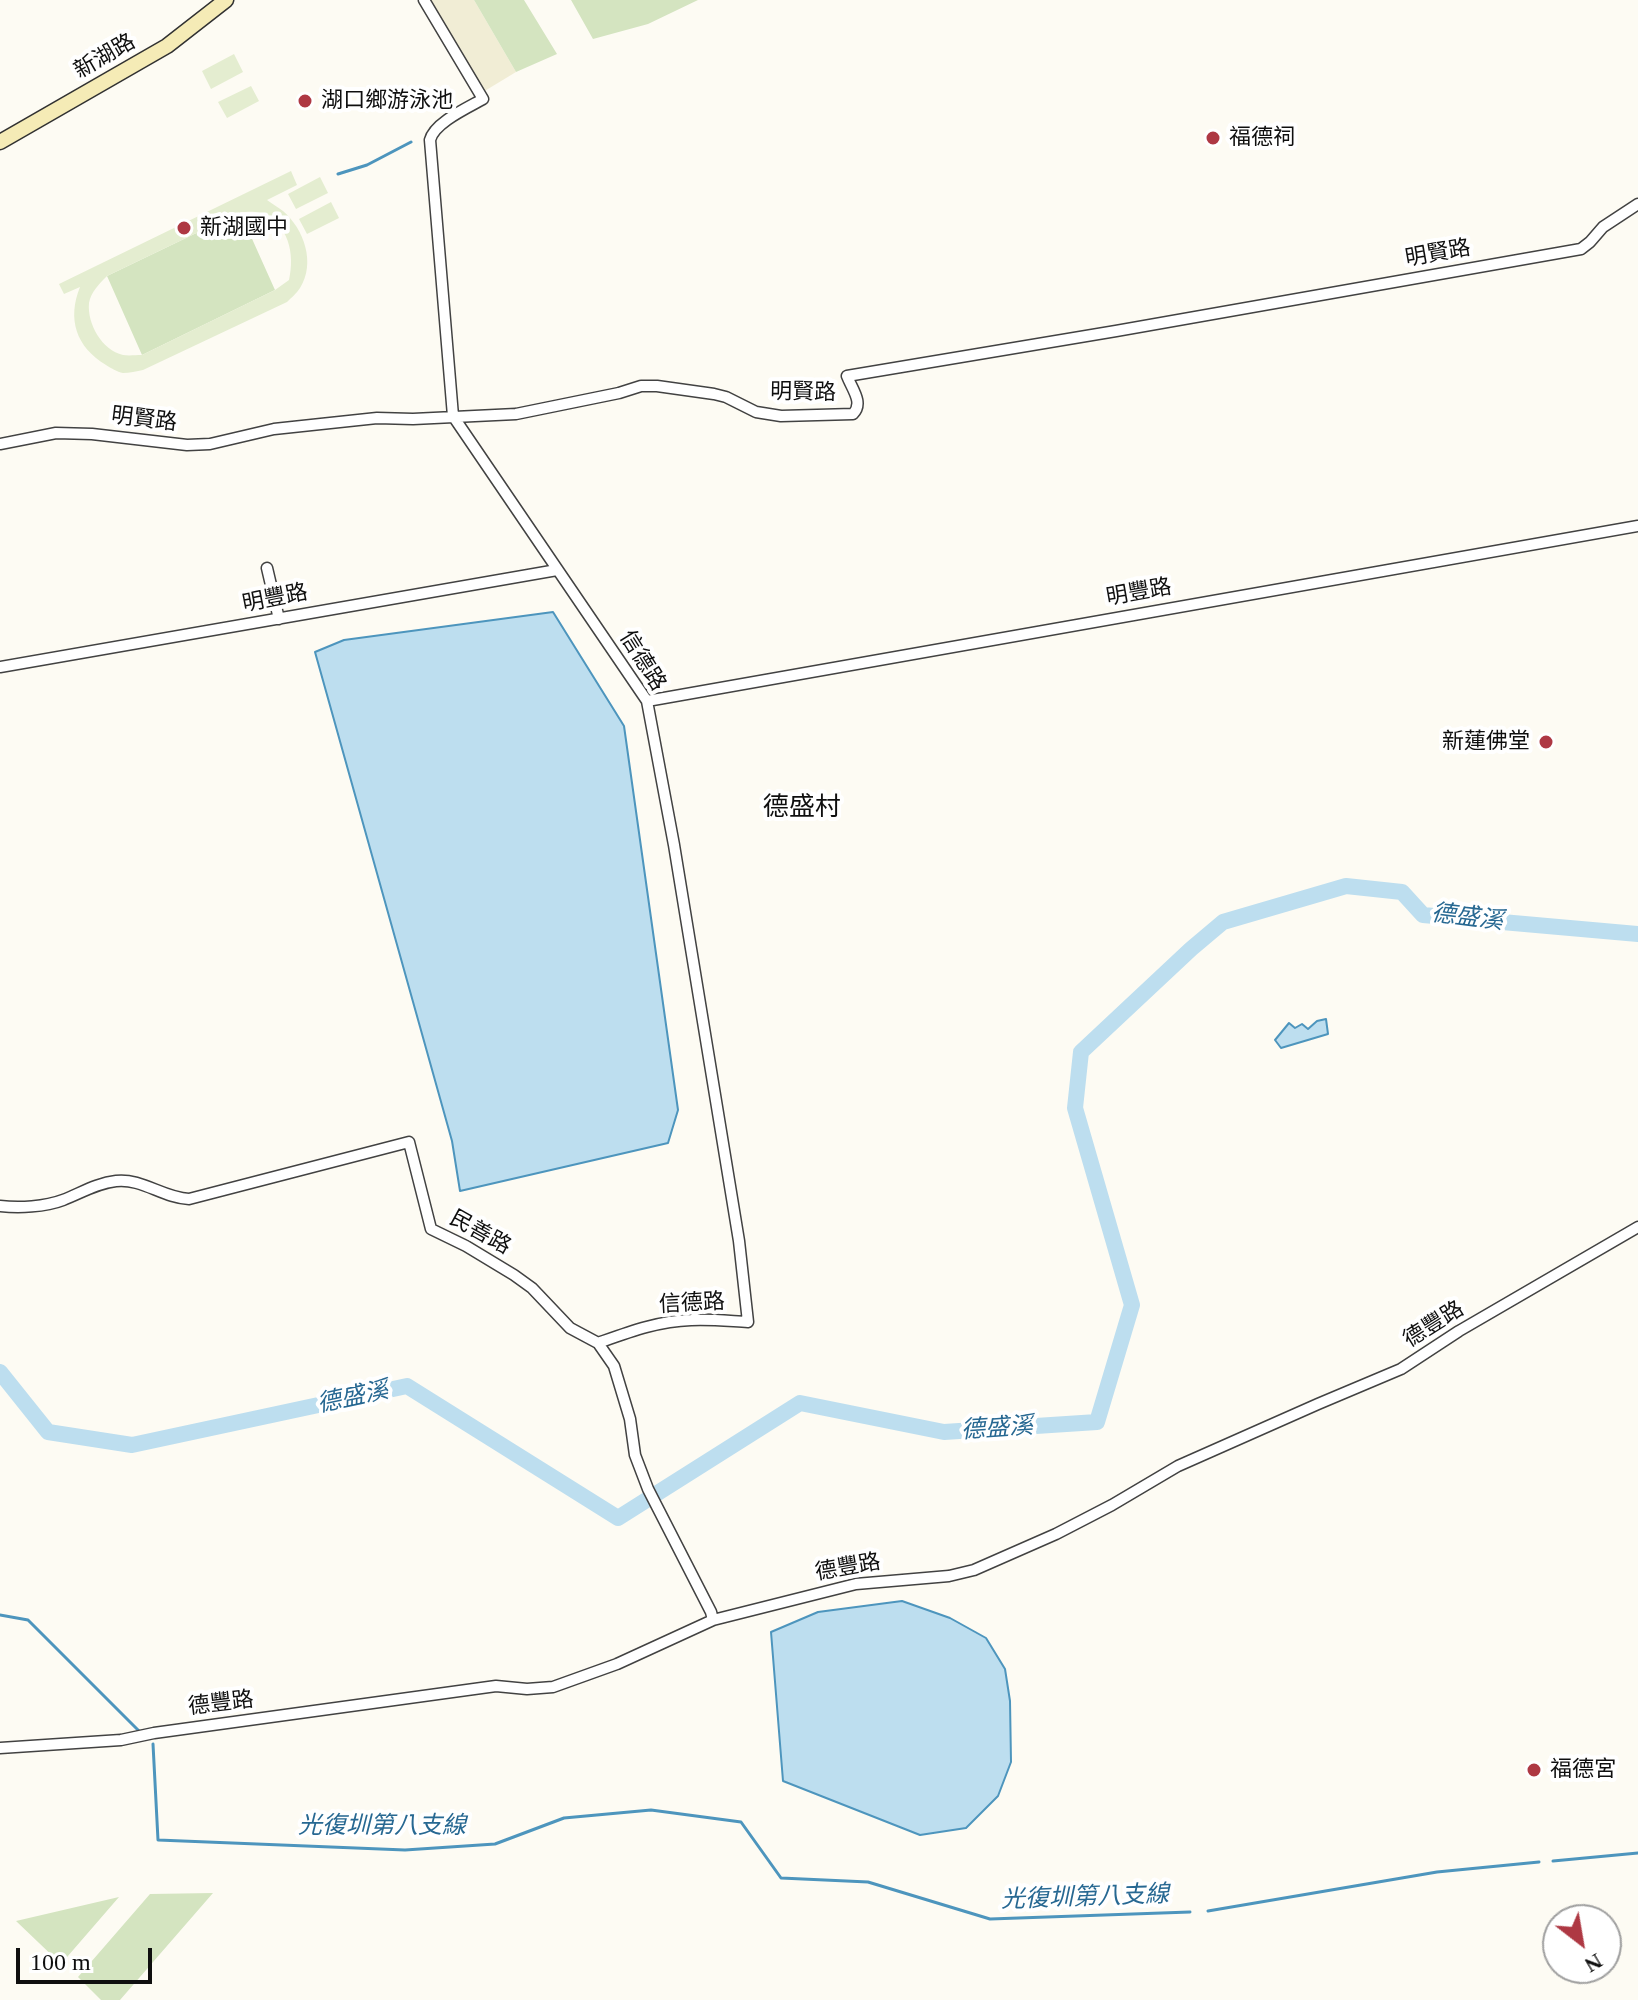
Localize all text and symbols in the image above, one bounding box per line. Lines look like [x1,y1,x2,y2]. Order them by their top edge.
street label: 新湖路 [70,29,140,85]
place label: 湖口鄉游泳池 [321,88,453,114]
marker: 湖口鄉游泳池 [296,92,314,110]
place label: 福德祠 [1229,125,1295,151]
marker: 福德祠 [1204,129,1222,147]
place label: 新湖國中 [200,215,288,241]
marker: 新湖國中 [175,219,193,237]
street label: 明賢路 [1403,235,1473,273]
street label: 明賢路 [770,379,836,407]
street label: 明賢路 [110,403,178,437]
street label: 明豐路 [1104,574,1174,612]
street label: 明豐路 [240,580,310,618]
street label: 信德路 [613,626,671,696]
place label: 新蓮佛堂 [1442,729,1530,755]
marker: 新蓮佛堂 [1537,733,1555,751]
district label: 德盛村 [763,792,841,824]
water label: 德盛溪 [1430,899,1504,937]
street label: 民善路 [445,1205,515,1261]
street label: 信德路 [658,1289,726,1319]
street label: 德豐路 [1399,1296,1469,1354]
water label: 德盛溪 [315,1376,391,1420]
water label: 德盛溪 [960,1412,1034,1446]
street label: 德豐路 [813,1549,883,1587]
street label: 德豐路 [187,1687,255,1721]
place label: 福德宮 [1550,1757,1616,1783]
marker: 福德宮 [1525,1761,1543,1779]
water label: 光復圳第八支線 [298,1813,466,1841]
water label: 光復圳第八支線 [1001,1881,1169,1915]
north arrow [1542,1904,1622,1984]
scale bar [20,1932,156,1982]
text: N [1580,1948,1607,1978]
text: 100 m [30,1949,91,1975]

